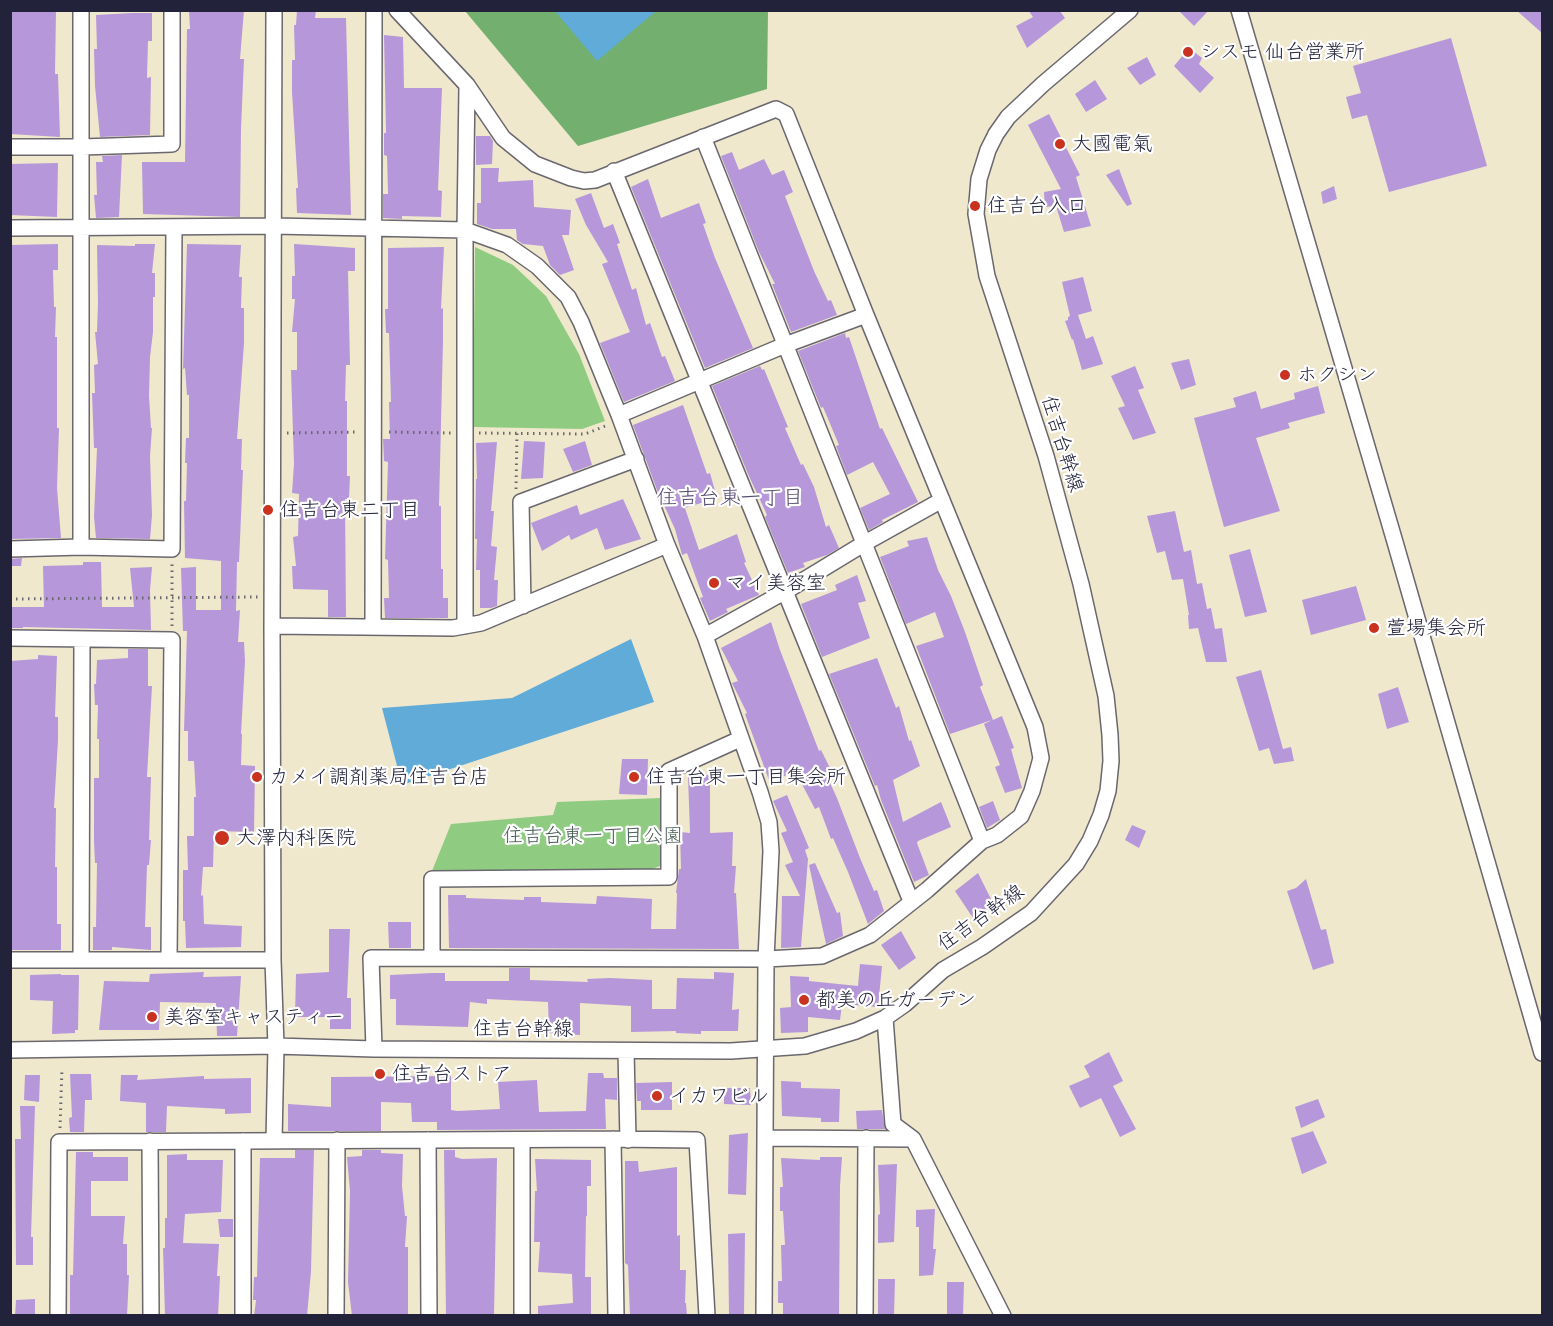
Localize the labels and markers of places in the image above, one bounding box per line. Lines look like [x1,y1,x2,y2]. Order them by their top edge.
place label: シスモ 仙台営業所 [1200,40,1365,64]
marker: シスモ 仙台営業所 [1181,45,1195,59]
place label: 大國電氣 [1072,132,1152,156]
marker: 大國電氣 [1053,137,1067,151]
place label: 住吉台入口 [987,194,1087,218]
marker: 住吉台入口 [968,199,982,213]
place label: ホクシン [1297,363,1377,387]
marker: ホクシン [1278,368,1292,382]
place label: 住吉台東二丁目 [280,498,420,522]
marker: 住吉台東二丁目 [261,503,275,517]
place label: マイ美容室 [726,571,826,595]
marker: マイ美容室 [707,576,721,590]
place label: 萱場集会所 [1386,616,1486,640]
marker: 萱場集会所 [1367,621,1381,635]
place label: カメイ調剤薬局住吉台店 [269,765,489,789]
place label: 住吉台東一丁目集会所 [646,765,846,789]
marker: カメイ調剤薬局住吉台店 [250,770,264,784]
marker: 住吉台東一丁目集会所 [627,770,641,784]
place label: 大澤内科医院 [236,826,356,850]
marker: 大澤内科医院 [213,829,231,847]
place label: 都美の丘ガーデン [816,988,976,1012]
marker: 都美の丘ガーデン [797,993,811,1007]
place label: 美容室キャスティー [164,1005,344,1029]
marker: 美容室キャスティー [145,1010,159,1024]
place label: 住吉台ストア [392,1062,512,1086]
marker: 住吉台ストア [373,1067,387,1081]
place label: イカワビル [669,1084,769,1108]
marker: イカワビル [650,1089,664,1103]

